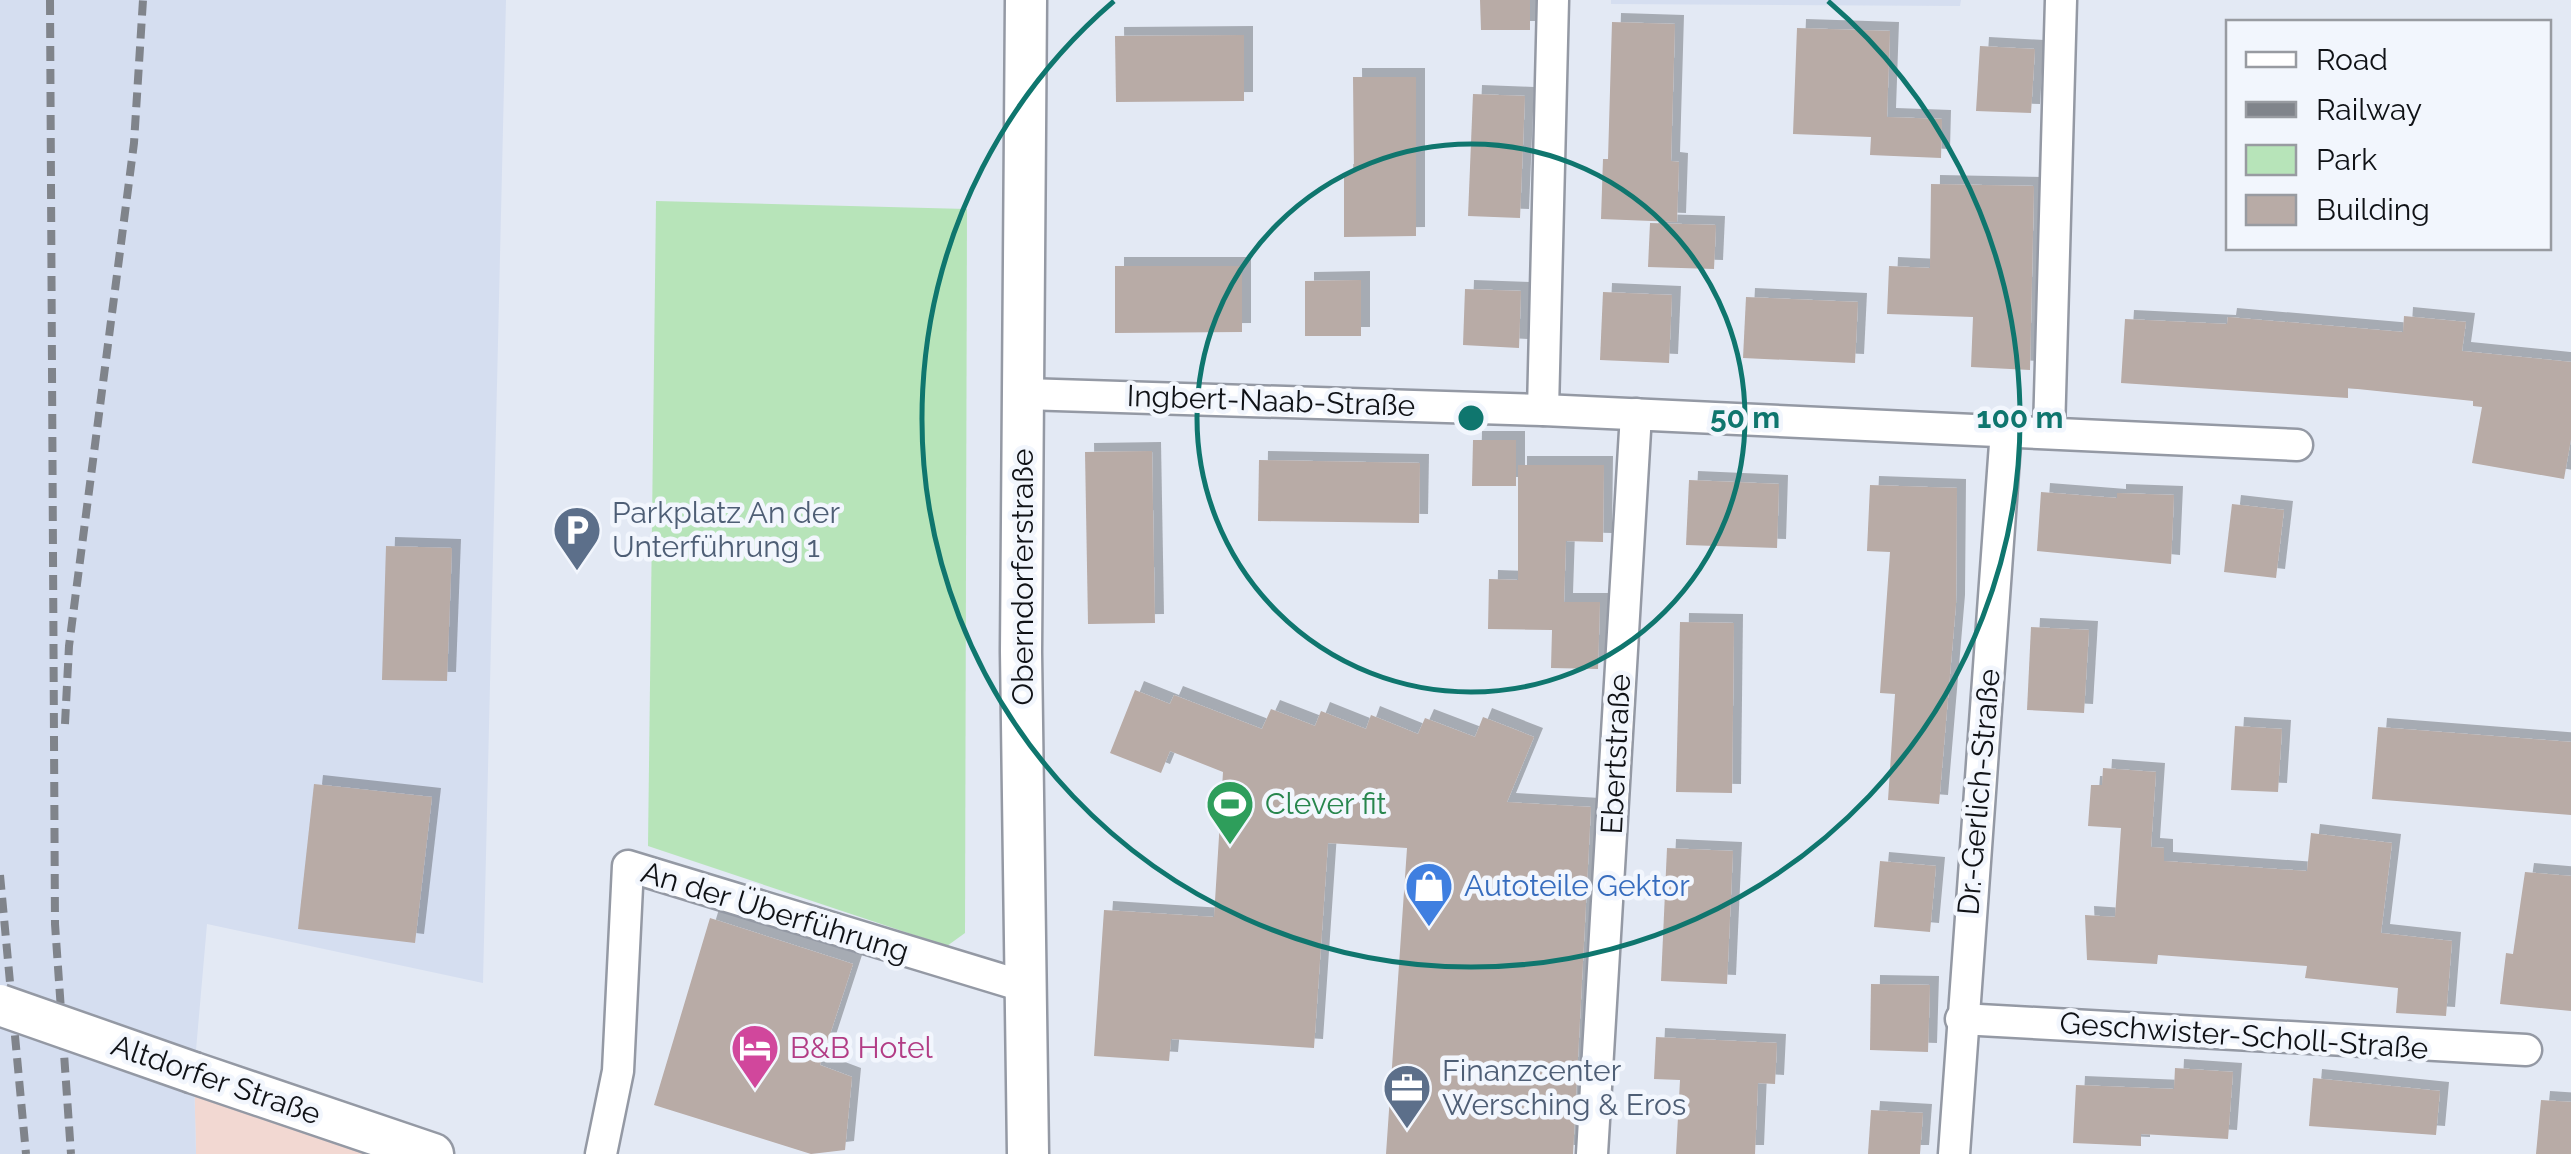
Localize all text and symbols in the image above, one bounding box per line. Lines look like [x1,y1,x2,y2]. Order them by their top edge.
legend [2226,20,2551,250]
text: Road [2316,42,2388,77]
text: Railway [2316,92,2422,127]
text: Park [2316,142,2377,177]
text: Building [2316,192,2430,227]
street label: Ingbert-Naab-Straße [1126,378,1416,423]
centre of rings [1453,400,1489,436]
text: 50 m [1710,400,1780,435]
text: 100 m [1977,400,2063,435]
street label: Oberndorferstraße [1005,449,1040,705]
place label: Parkplatz An der Unterführung 1 [612,495,840,564]
parking icon: Parkplatz An der Unterführung 1 [551,504,603,572]
street label: Dr.-Gerlich-Straße [1950,667,2007,917]
street label: Ebertstraße [1594,673,1637,835]
sports icon: Clever fit [1204,778,1256,846]
place label: Clever fit [1265,786,1387,821]
street label: An der Überführung [637,854,913,969]
shop icon: Autoteile Gektor [1403,860,1455,928]
place label: Autoteile Gektor [1464,868,1690,903]
street label: Geschwister-Scholl-Straße [2058,1005,2430,1066]
hotel icon: B&B Hotel [729,1022,781,1090]
street label: Altdorfer Straße [107,1027,325,1132]
place label: B&B Hotel [790,1030,934,1065]
place label: Finanzcenter Wersching & Eros [1442,1053,1686,1122]
office icon: Finanzcenter Wersching & Eros [1381,1062,1433,1130]

